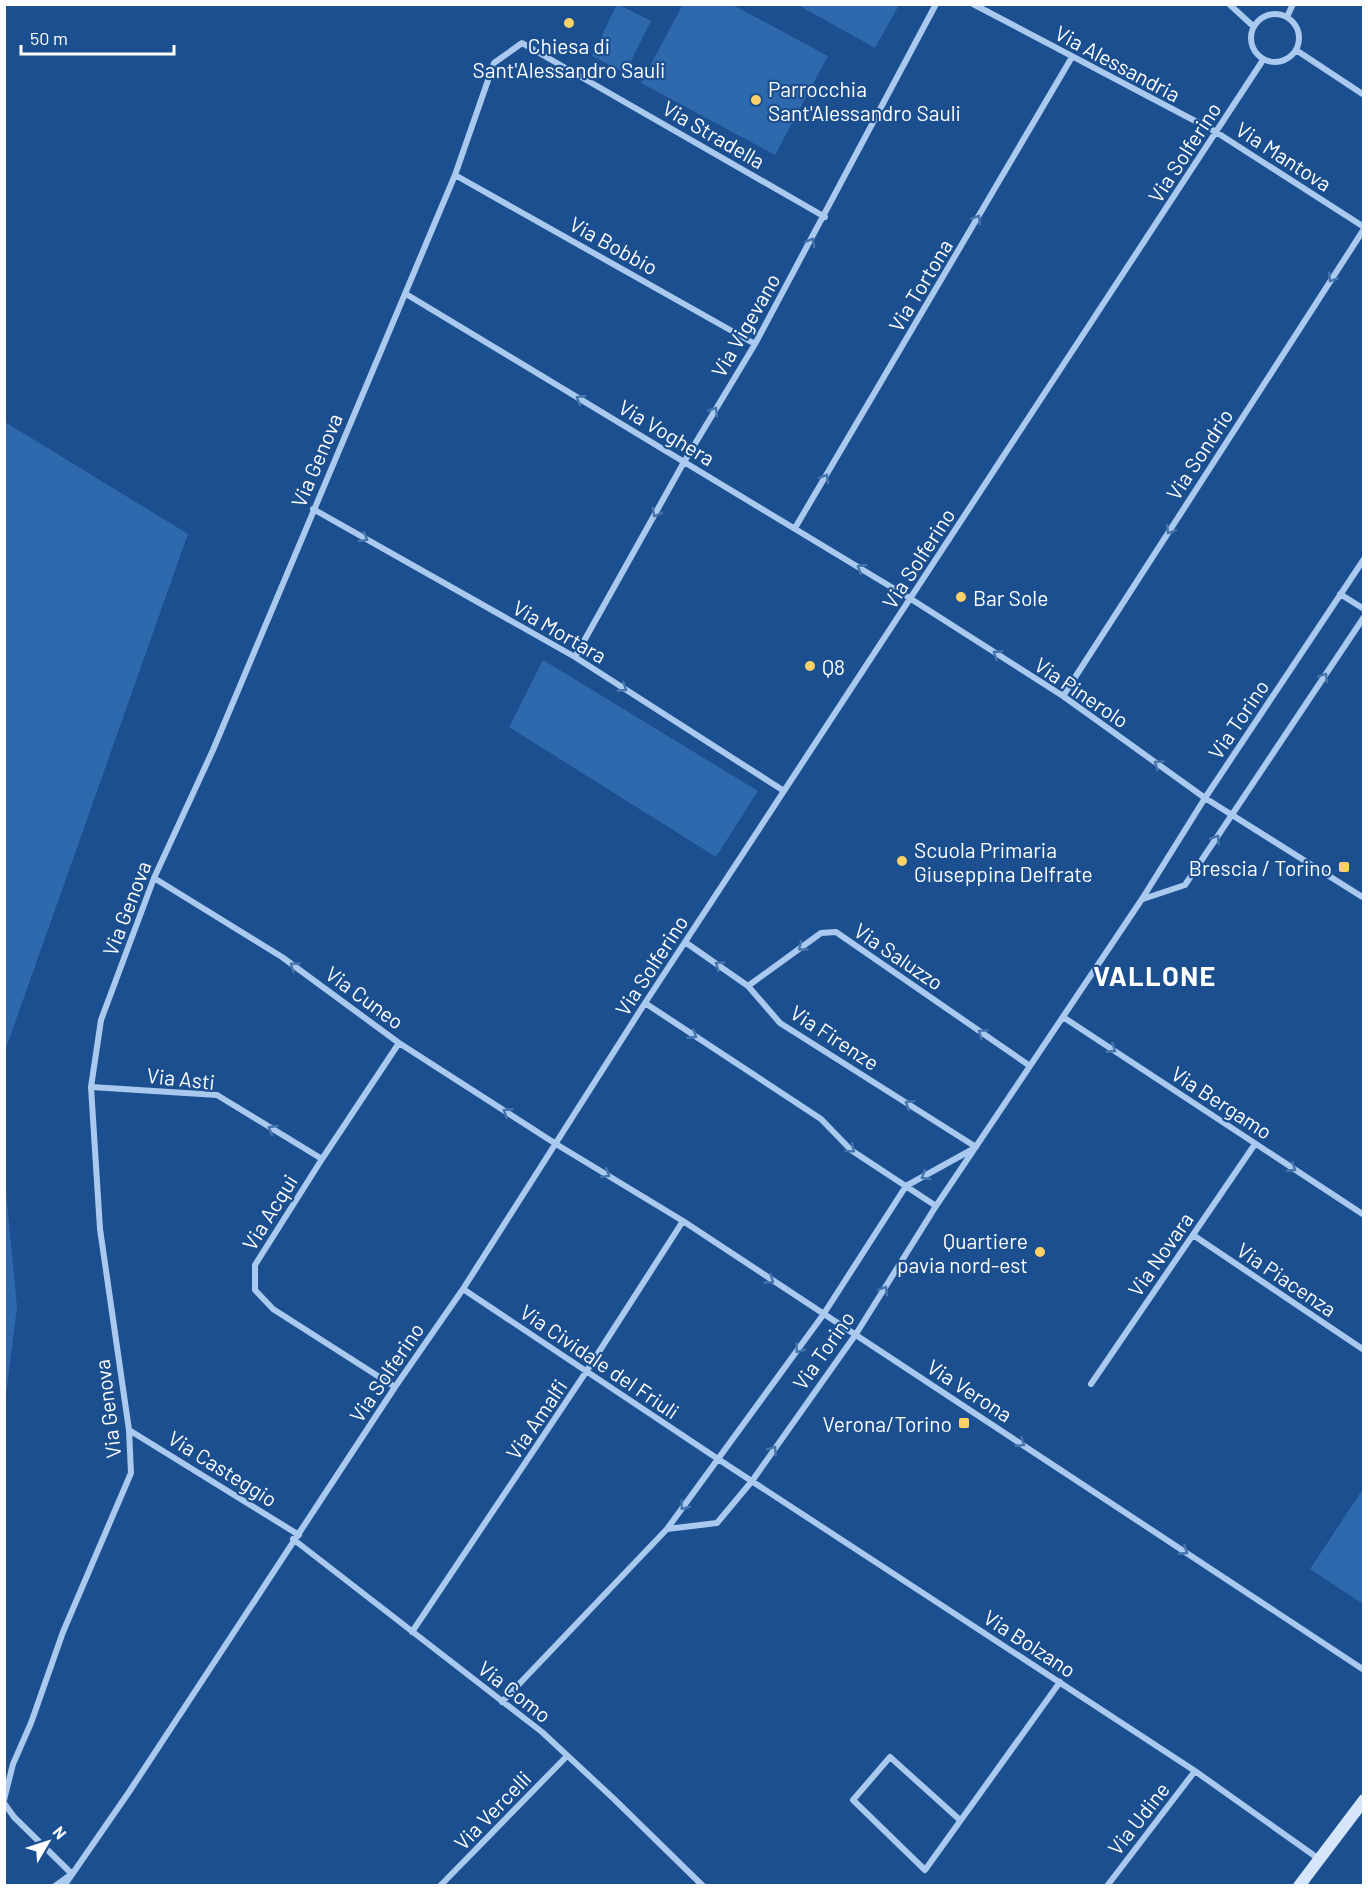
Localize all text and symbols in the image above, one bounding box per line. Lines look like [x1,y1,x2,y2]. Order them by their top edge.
marker: Chiesa di Sant'Alessandro Sauli [562,16,576,30]
scale bar [21,18,174,56]
street label: Via Alessandria [1051,20,1185,106]
text: 50 m [30,27,68,49]
place label: Chiesa di Sant'Alessandro Sauli [473,33,665,82]
place label: Parrocchia Sant'Alessandro Sauli [768,76,961,125]
marker: Parrocchia Sant'Alessandro Sauli [749,93,763,107]
street label: Via Stradella [658,95,770,173]
street label: Via Solferino [1142,97,1226,207]
street label: Via Mantova [1232,116,1336,196]
street label: Via Bobbio [566,211,662,279]
one-way arrow [970,215,982,225]
street label: Via Tortona [883,234,957,336]
one-way arrow [804,238,815,248]
street label: Via Vigevano [705,269,785,381]
one-way arrow [1328,271,1339,282]
street label: Via Voghera [615,394,719,470]
one-way arrow [576,395,586,406]
street label: Via Sondrio [1160,404,1238,504]
one-way arrow [707,407,719,417]
street label: Via Genova [285,409,347,511]
one-way arrow [817,474,829,484]
street label: Via Solferino [876,503,960,613]
one-way arrow [652,506,663,517]
one-way arrow [1165,524,1177,534]
one-way arrow [358,531,368,542]
one-way arrow [857,564,867,576]
place label: Bar Sole [973,585,1048,610]
marker: Bar Sole [954,590,968,604]
street label: Via Mortara [509,594,611,668]
one-way arrow [992,650,1003,661]
street label: Via Pinerolo [1030,651,1134,733]
place label: Q8 [822,654,845,679]
marker: Q8 [803,659,817,673]
one-way arrow [1317,673,1328,684]
street label: Via Torino [1202,675,1274,763]
one-way arrow [617,681,628,692]
one-way arrow [1153,760,1164,771]
one-way arrow [1209,835,1220,846]
place label: Scuola Primaria Giuseppina Delfrate [914,837,1093,886]
marker: Scuola Primaria Giuseppina Delfrate [895,854,909,868]
place label: Brescia / Torino [1189,855,1332,880]
street label: Via Genova [97,857,155,959]
marker: Brescia / Torino [1337,860,1351,874]
street label: Via Solferino [609,910,693,1020]
street label: Via Saluzzo [850,917,948,995]
one-way arrow [797,940,808,951]
district label: VALLONE [1093,959,1217,991]
street label: Via Cuneo [321,960,409,1034]
one-way arrow [714,961,725,972]
one-way arrow [289,963,300,974]
street label: Via Firenze [786,999,884,1075]
one-way arrow [687,1028,698,1039]
one-way arrow [978,1028,988,1040]
one-way arrow [1105,1042,1116,1053]
street label: Via Bergamo [1167,1060,1277,1144]
street label: Via Asti [146,1062,216,1094]
one-way arrow [904,1101,915,1112]
one-way arrow [502,1108,513,1119]
one-way arrow [268,1125,279,1136]
one-way arrow [844,1141,855,1152]
one-way arrow [1285,1161,1296,1172]
one-way arrow [600,1167,610,1179]
one-way arrow [921,1169,931,1180]
street label: Via Acqui [236,1170,302,1254]
street label: Via Novara [1122,1207,1198,1301]
place label: Quartiere pavia nord-est [897,1228,1028,1277]
street label: Via Piacenza [1232,1237,1342,1321]
marker: Quartiere pavia nord-est [1033,1245,1047,1259]
one-way arrow [763,1273,774,1284]
one-way arrow [876,1285,887,1296]
street label: Via Cividale del Friuli [516,1299,684,1423]
street label: Via Torino [787,1306,859,1394]
street label: Via Solferino [344,1318,428,1426]
one-way arrow [795,1342,806,1353]
street label: Via Verona [923,1353,1017,1427]
street label: Via Genova [89,1358,125,1460]
street label: Via Amalfi [500,1374,572,1464]
place label: Verona/Torino [822,1411,952,1436]
marker: Verona/Torino [957,1416,971,1430]
street label: Via Casteggio [164,1425,282,1511]
one-way arrow [1015,1436,1025,1448]
one-way arrow [766,1446,777,1457]
one-way arrow [680,1499,691,1510]
one-way arrow [1177,1544,1188,1555]
street label: Via Bolzano [979,1604,1081,1682]
street label: Via Como [474,1655,556,1727]
street label: Via Vercelli [448,1765,536,1855]
street label: Via Udine [1102,1777,1174,1859]
north arrow [18,1812,78,1872]
text: N [49,1822,71,1842]

